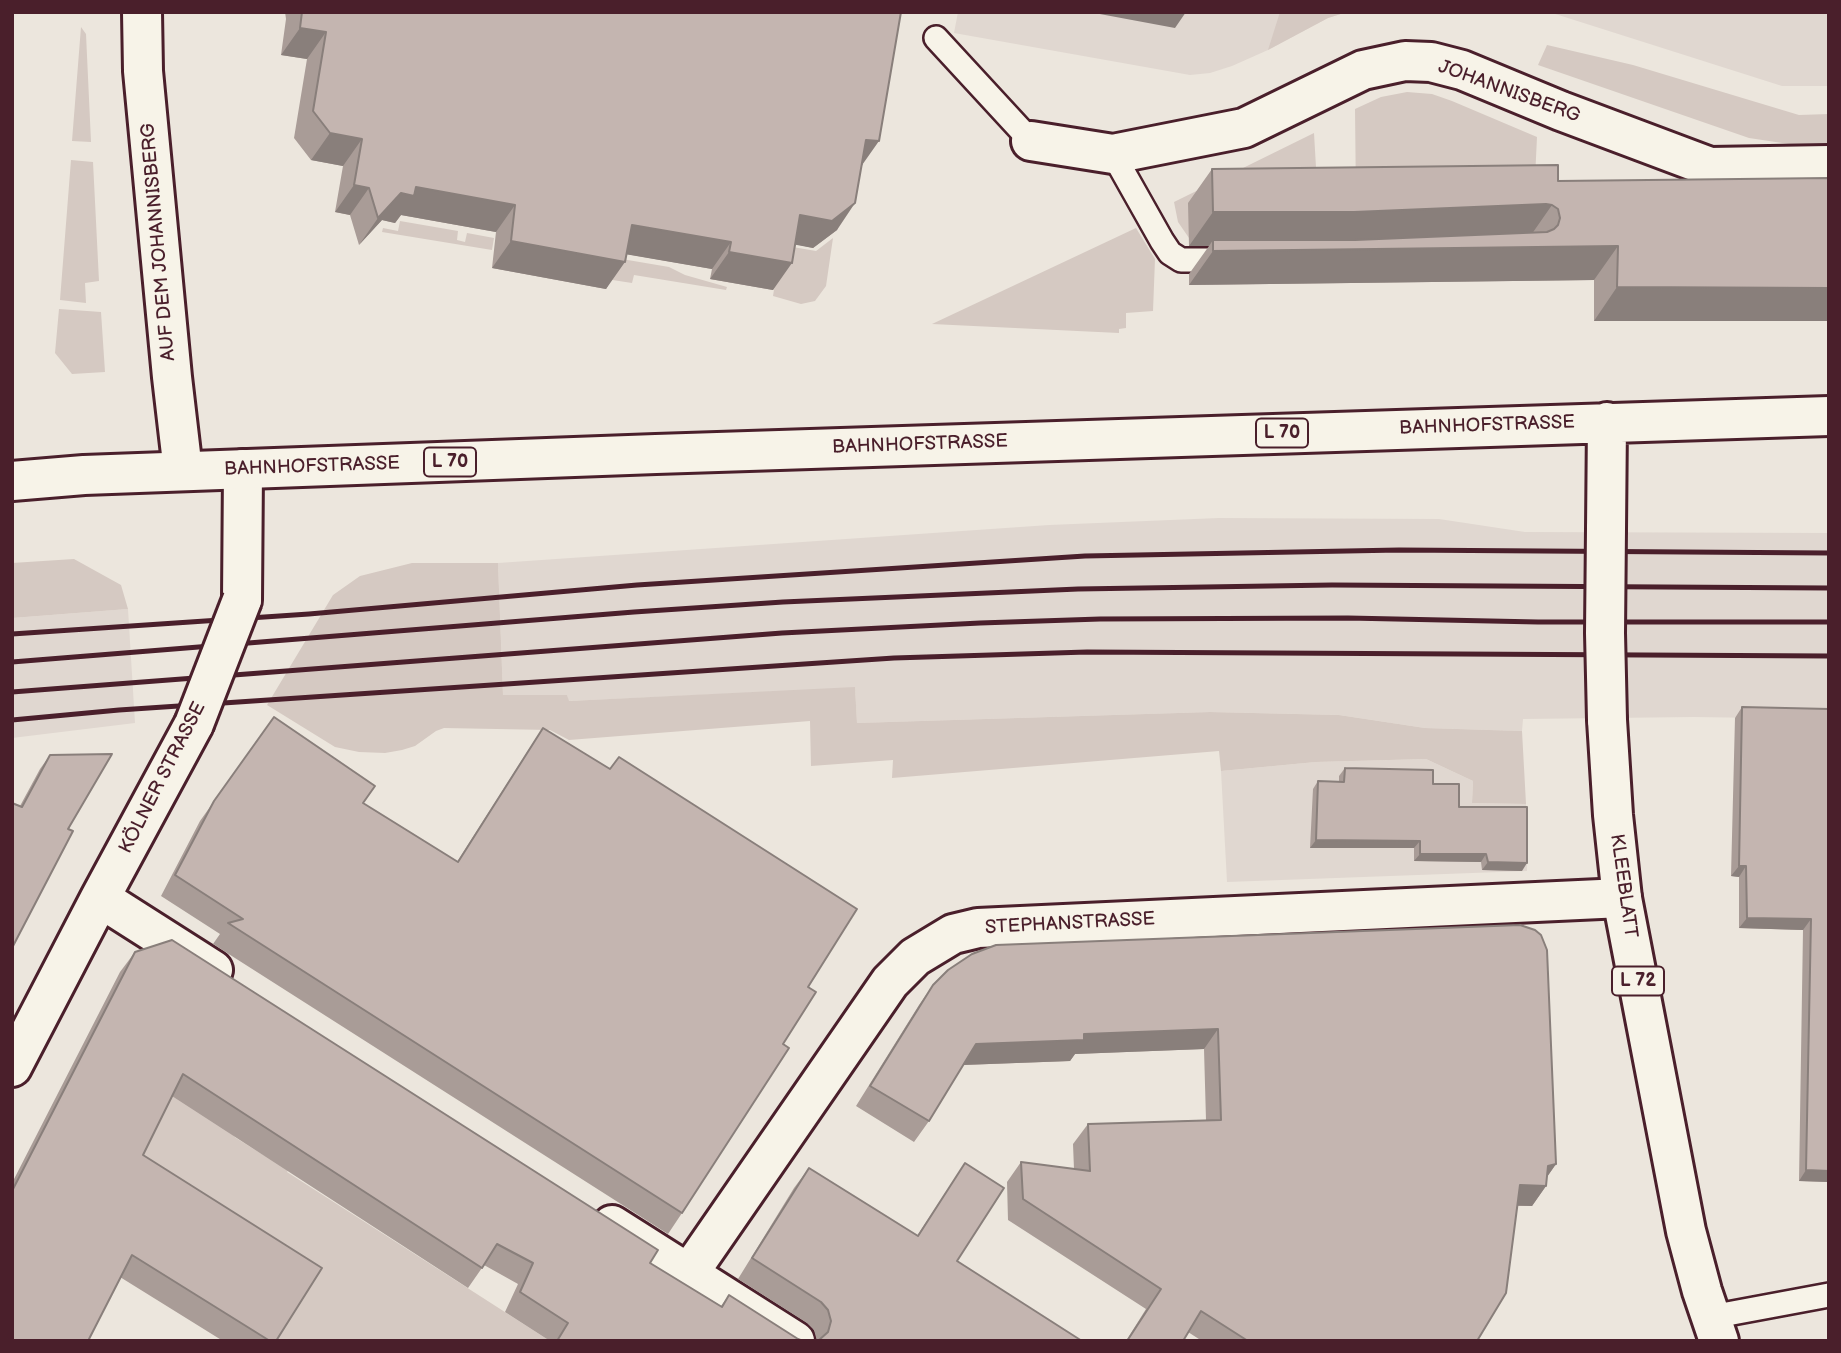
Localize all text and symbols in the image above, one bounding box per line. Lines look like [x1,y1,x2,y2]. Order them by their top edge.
street label: JOHANNISBERG [1435,56,1583,128]
street label: AUF DEM JOHANNISBERG [137,122,181,362]
street label: BAHNHOFSTRASSE [1399,412,1575,440]
road number: L 70 [1256,418,1308,447]
street label: BAHNHOFSTRASSE [832,431,1008,459]
road number: L 70 [424,448,476,476]
street label: BAHNHOFSTRASSE [224,453,400,481]
street label: KÖLNER STRASSE [115,699,211,857]
street label: KLEEBLATT [1604,833,1642,939]
street label: STEPHANSTRASSE [985,908,1155,940]
road number: L 72 [1612,966,1664,996]

